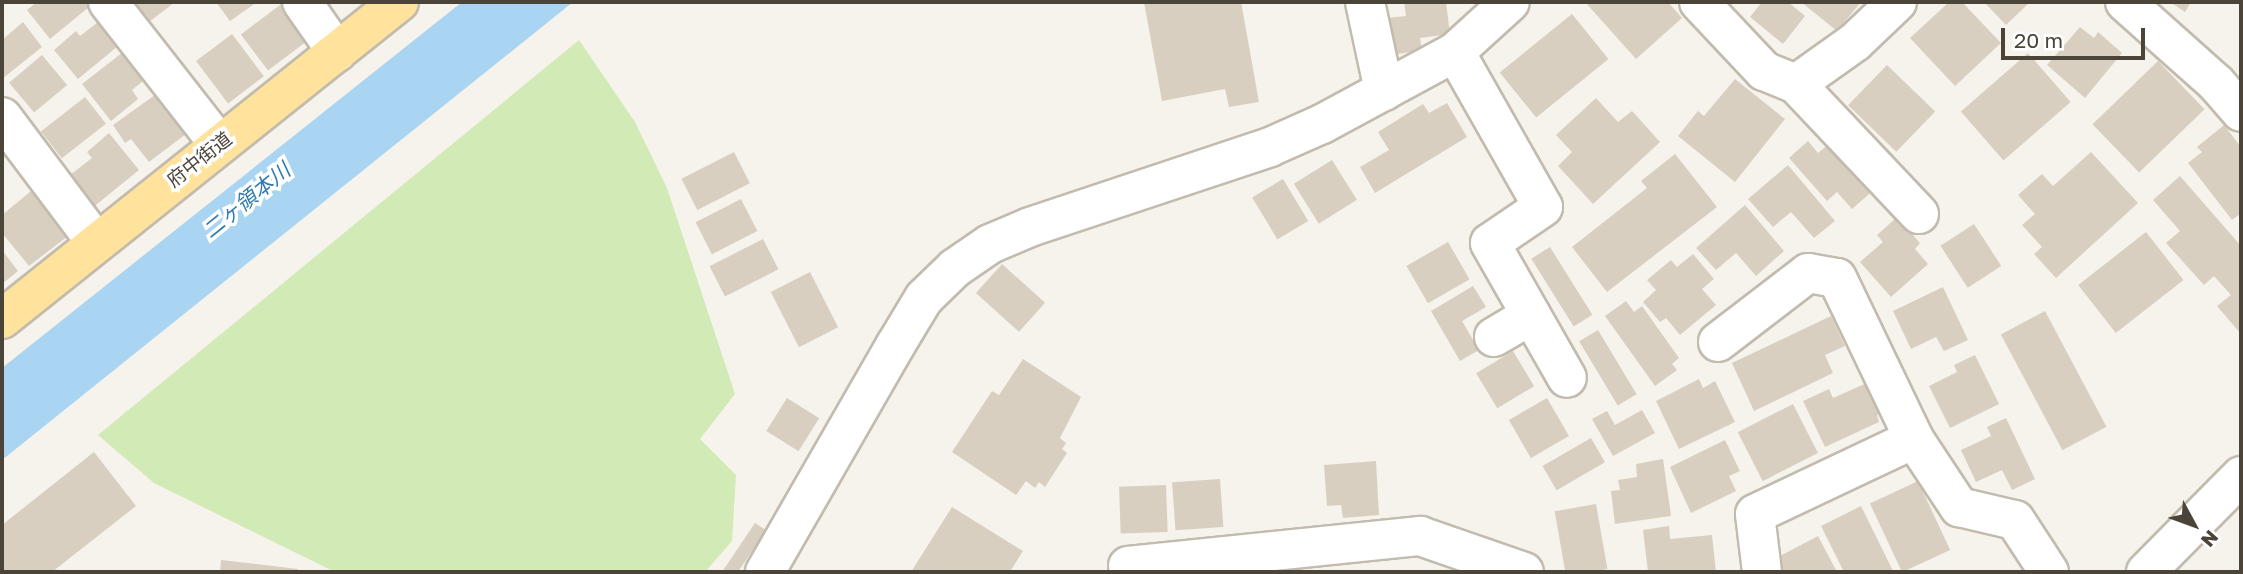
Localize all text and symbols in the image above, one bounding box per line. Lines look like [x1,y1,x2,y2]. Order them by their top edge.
scale bar [2005,14,2148,58]
text: 20 m [2014,27,2063,53]
street label: 府中街道 [162,127,236,191]
water label: 二ヶ領本川 [197,157,295,243]
north arrow [2159,490,2229,560]
text: N [2197,526,2224,552]

